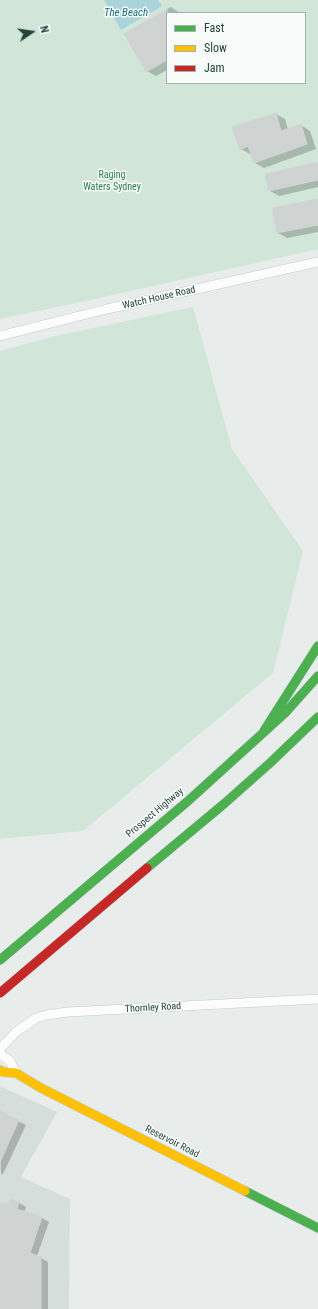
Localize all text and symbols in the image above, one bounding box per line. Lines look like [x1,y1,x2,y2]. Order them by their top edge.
water label: The Beach [104,6,148,20]
north arrow [12,12,52,52]
legend [166,12,306,84]
text: Fast [204,21,224,35]
text: N [37,24,51,34]
text: Slow [204,41,227,55]
text: Jam [204,61,225,75]
park label: Raging Waters Sydney [83,169,141,192]
street label: Watch House Road [121,284,197,312]
street label: Prospect Highway [124,786,186,840]
street label: Thornley Road [125,1001,181,1015]
street label: Reservoir Road [143,1123,201,1161]

